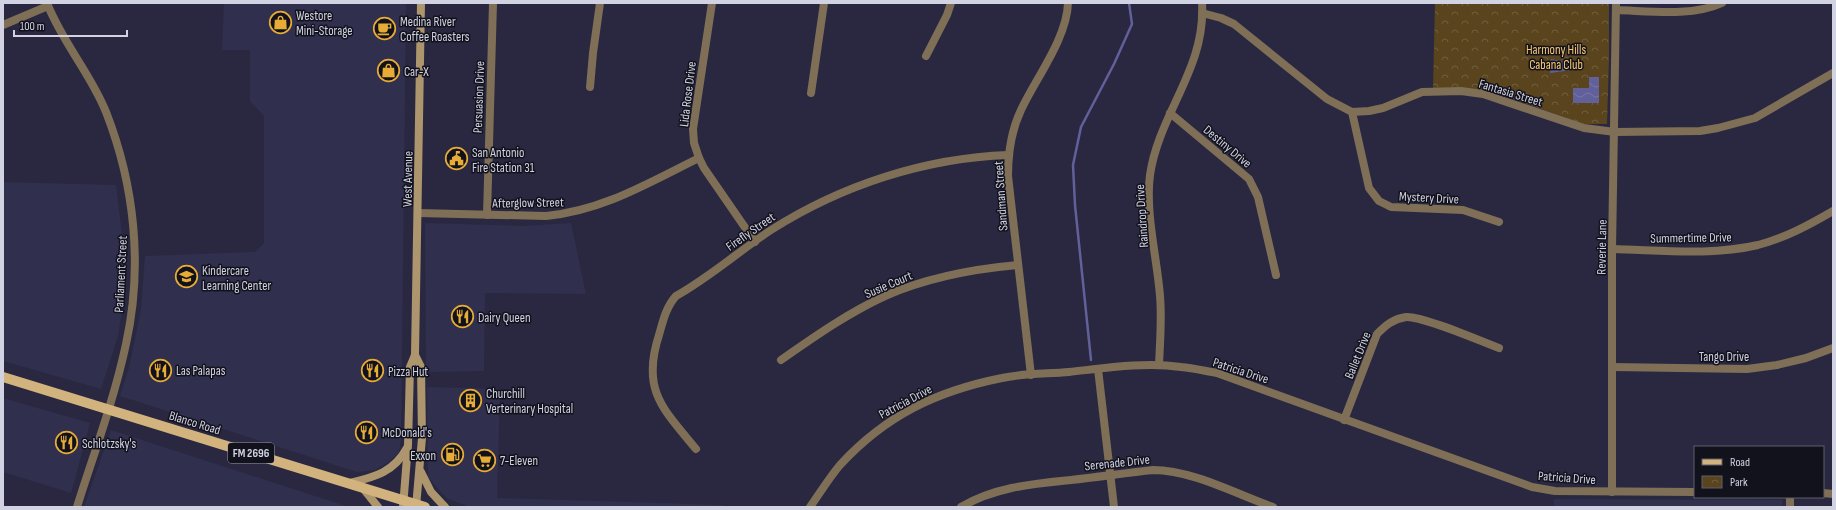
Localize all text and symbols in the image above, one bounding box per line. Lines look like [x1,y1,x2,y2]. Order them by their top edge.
place label: Westore Mini-Storage [296,8,353,39]
shop icon: Westore Mini-Storage [268,9,294,35]
scale bar [14,12,127,38]
place label: Medina River Coffee Roasters [400,14,470,45]
cafe icon: Medina River Coffee Roasters [372,15,398,41]
text: 100 m [20,19,45,34]
park label: Harmony Hills Cabana Club [1526,42,1586,73]
shop icon: Car-X [375,58,401,84]
street label: Persuasion Drive [470,61,488,133]
street label: Lida Rose Drive [676,61,700,128]
place label: Car-X [404,64,429,80]
street label: Fantasia Street [1477,76,1545,110]
street label: Destiny Drive [1200,122,1255,172]
place label: San Antonio Fire Station 31 [472,145,535,176]
public building icon: San Antonio Fire Station 31 [443,146,469,172]
street label: West Avenue [400,151,416,207]
street label: Sandman Street [991,160,1011,231]
street label: Raindrop Drive [1132,184,1152,248]
street label: Mystery Drive [1399,188,1459,208]
street label: Afterglow Street [491,194,564,212]
street label: Firefly Street [723,209,778,255]
street label: Reverie Lane [1594,219,1610,275]
street label: Summertime Drive [1650,229,1732,247]
street label: Parliament Street [111,235,131,313]
place label: Kindercare Learning Center [202,263,272,294]
school or university icon: Kindercare Learning Center [174,264,200,290]
street label: Susie Court [862,268,915,302]
restaurant icon: Dairy Queen [450,304,476,330]
place label: Dairy Queen [478,310,531,326]
street label: Ballet Drive [1341,329,1375,381]
street label: Tango Drive [1699,349,1749,365]
street label: Patricia Drive [1211,354,1271,387]
restaurant icon: Las Palapas [147,357,173,383]
restaurant icon: Pizza Hut [359,358,385,384]
place label: Las Palapas [176,363,226,379]
place label: Pizza Hut [388,364,428,380]
street label: Patricia Drive [876,381,935,423]
place label: Churchill Verterinary Hospital [486,386,573,417]
building icon: Churchill Verterinary Hospital [457,387,483,413]
street label: Blanco Road [167,408,222,438]
restaurant icon: McDonald's [353,419,379,445]
place label: McDonald's [382,425,432,441]
restaurant icon: Schlotzsky's [53,430,79,456]
place label: Schlotzsky's [82,436,137,452]
fuel station icon: Exxon [439,442,465,468]
road number: FM 2696 [228,443,274,463]
legend [1694,446,1824,498]
supermarket icon: 7-Eleven [472,447,498,473]
place label: Exxon [410,448,436,464]
street label: Serenade Drive [1084,452,1151,474]
place label: 7-Eleven [500,453,538,469]
text: Road [1730,455,1750,470]
street label: Patricia Drive [1538,468,1596,488]
text: Park [1730,475,1748,490]

